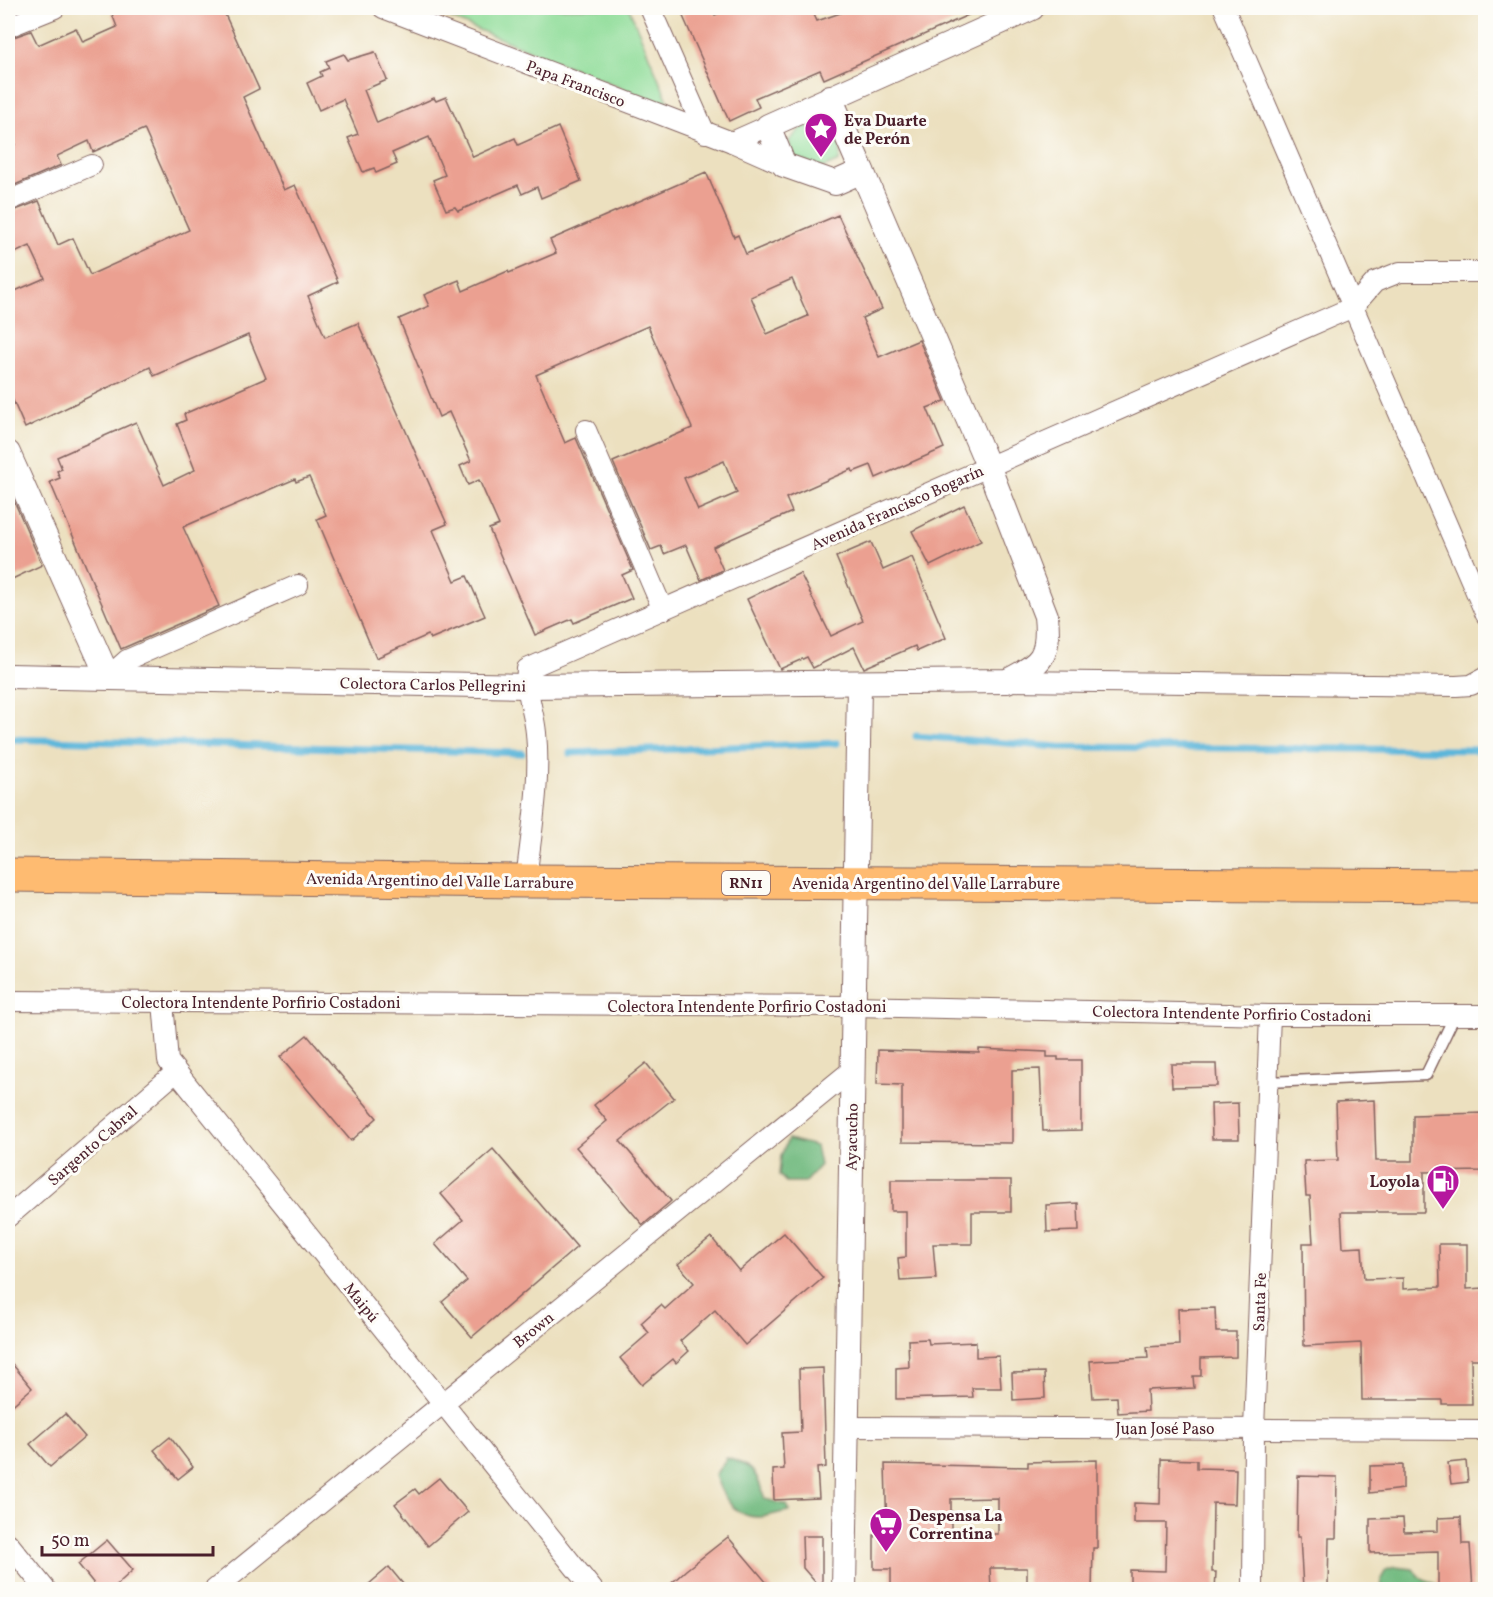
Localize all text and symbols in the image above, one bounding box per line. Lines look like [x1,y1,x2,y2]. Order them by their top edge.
street label: Papa Francisco [522,56,628,114]
place icon: Eva Duarte de Perón [803,111,839,158]
place label: Eva Duarte de Perón [844,111,927,151]
street label: Avenida Francisco Bogarín [808,461,988,557]
street label: Colectora Carlos Pellegrini [340,673,527,699]
street label: Avenida Argentino del Valle Larrabure [306,869,574,895]
road number: RN11 [722,871,770,895]
street label: Avenida Argentino del Valle Larrabure [792,874,1060,896]
street label: Colectora Intendente Porfirio Costadoni [121,993,401,1015]
street label: Colectora Intendente Porfirio Costadoni [607,997,887,1019]
street label: Colectora Intendente Porfirio Costadoni [1092,1002,1372,1028]
street label: Sargento Cabral [44,1101,143,1192]
street label: Ayacucho [841,1103,865,1171]
fuel station icon: Loyola [1425,1163,1461,1210]
place label: Loyola [1369,1172,1420,1194]
street label: Santa Fe [1249,1272,1273,1332]
street label: Maipú [337,1279,383,1328]
street label: Brown [509,1307,559,1354]
street label: Juan José Paso [1115,1419,1215,1441]
supermarket icon: Despensa La Correntina [868,1506,904,1553]
place label: Despensa La Correntina [909,1506,1003,1546]
scale bar [42,1519,213,1557]
text: 50 m [51,1529,90,1554]

